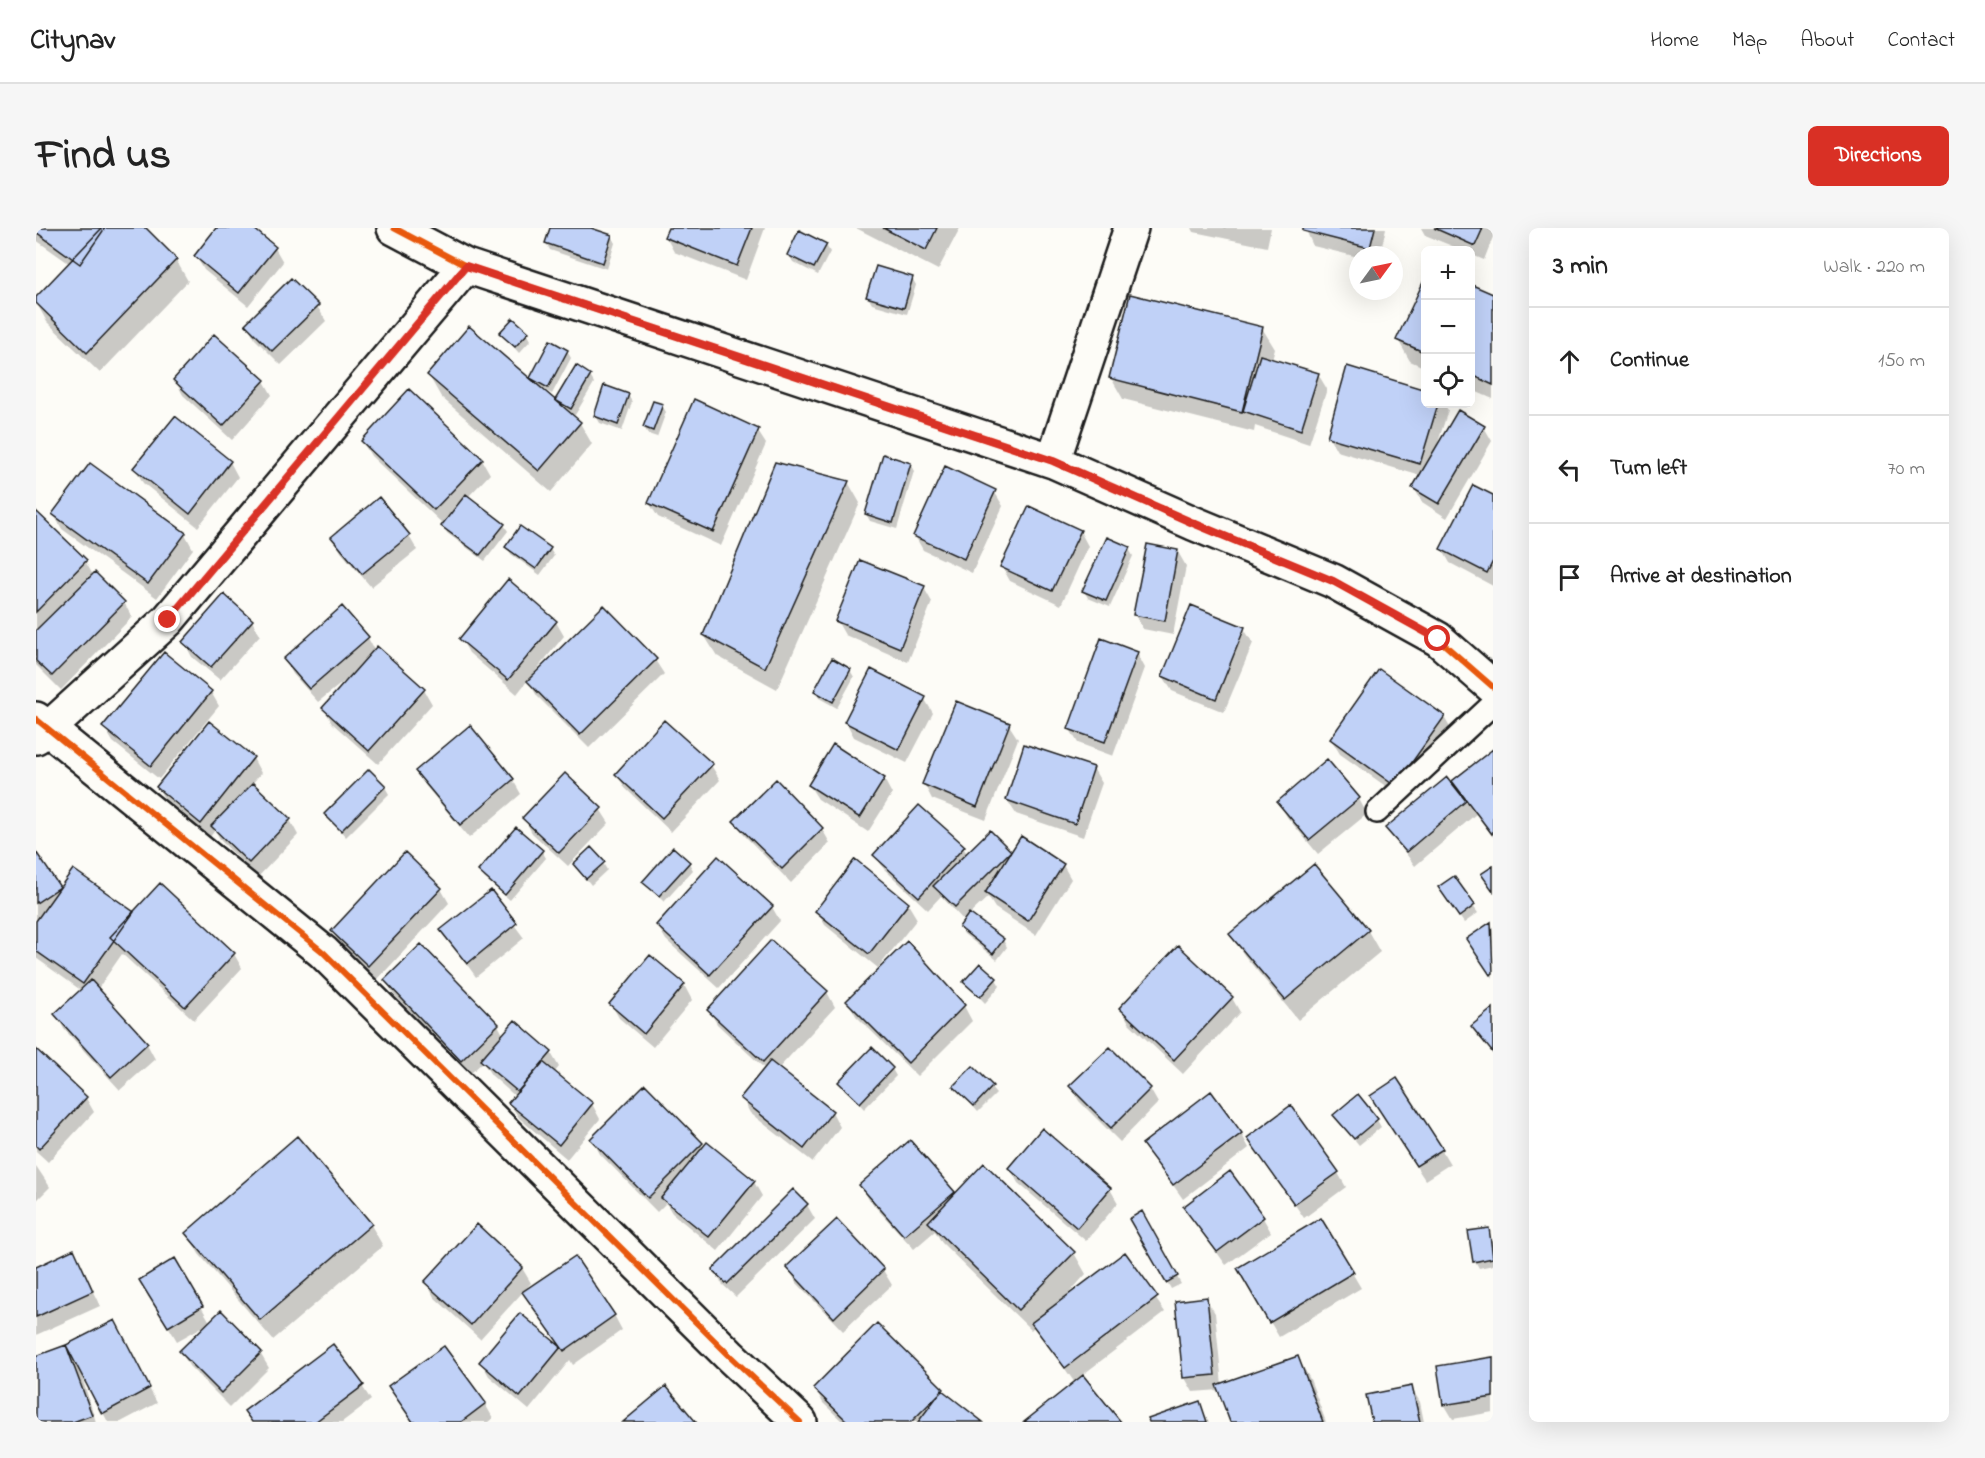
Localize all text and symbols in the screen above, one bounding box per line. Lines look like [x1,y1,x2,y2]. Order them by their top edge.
text: Citynav [30,21,115,62]
text: Home [1650,26,1699,56]
text: Map [1732,26,1767,56]
text: About [1800,26,1854,56]
text: Contact [1887,26,1955,56]
text: Find us [36,126,171,187]
button: Directions [1808,126,1949,186]
north arrow [1349,246,1403,300]
map controls [1421,246,1475,408]
button: + [1421,246,1475,300]
text: 3 min [1553,248,1608,286]
text: Walk · 220 m [1823,253,1925,282]
button: − [1421,300,1475,354]
icon: ahead [1553,345,1586,378]
text: Continue [1610,345,1689,377]
text: 150 m [1878,347,1925,376]
button: locate [1421,354,1475,408]
icon: left [1553,453,1586,486]
text: Turn left [1610,453,1687,485]
text: 70 m [1888,455,1925,484]
icon: arrive [1553,561,1586,594]
text: Arrive at destination [1610,561,1792,593]
route end [154,606,180,632]
route start [1424,625,1450,651]

